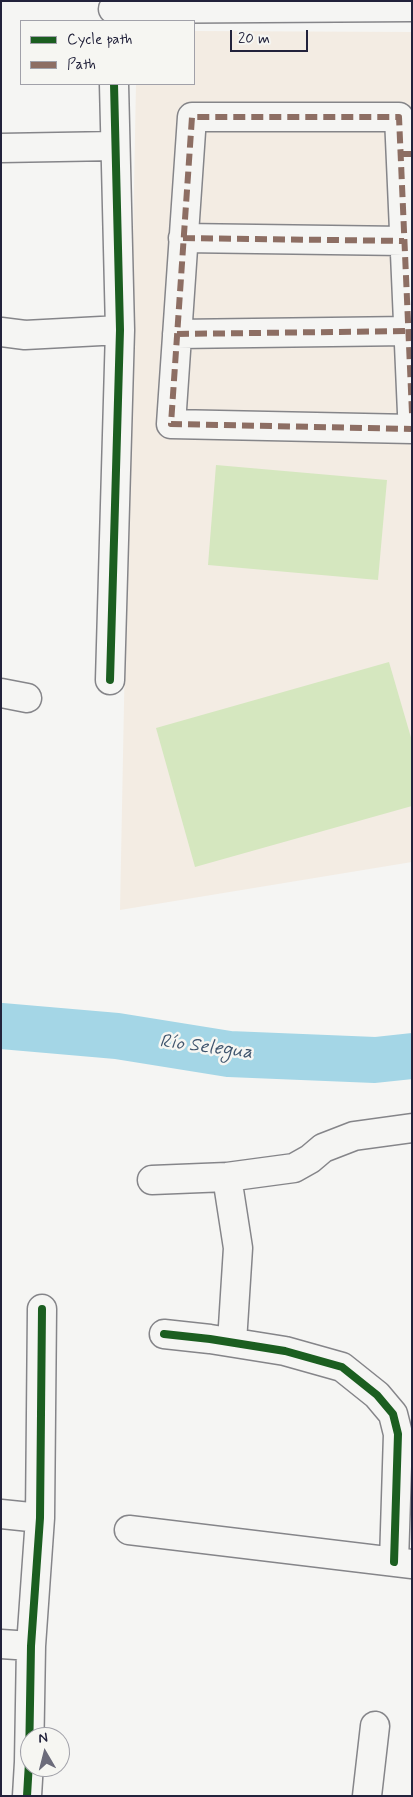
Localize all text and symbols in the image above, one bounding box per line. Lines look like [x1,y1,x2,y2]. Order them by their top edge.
legend [20,20,195,85]
scale bar [233,20,310,52]
text: 20 m [238,29,270,49]
text: Cycle path [67,30,132,50]
text: Path [67,55,96,75]
water label: Río Selegua [158,1031,254,1065]
north arrow [20,1727,70,1777]
text: N [37,1729,49,1748]

